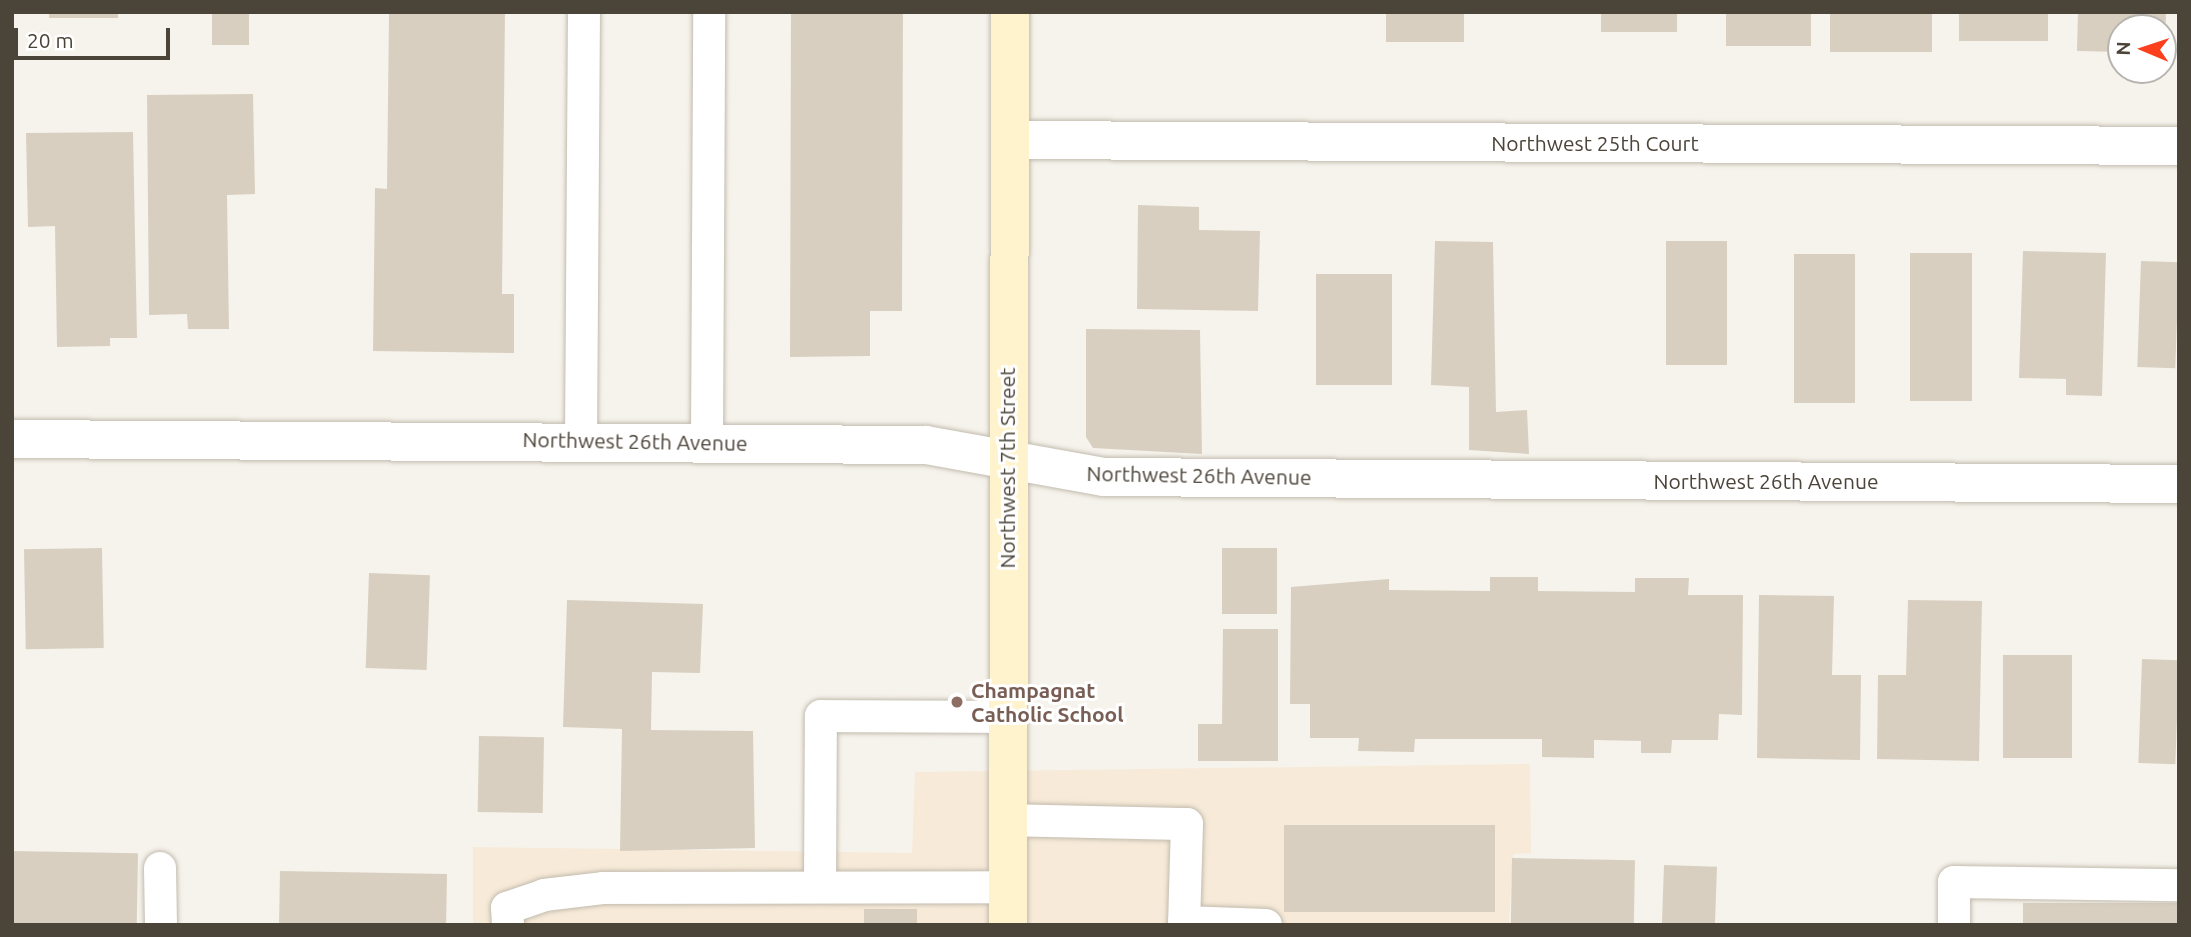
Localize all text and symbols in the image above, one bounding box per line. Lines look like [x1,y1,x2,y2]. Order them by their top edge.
scale bar [18,14,173,58]
north arrow [2107,14,2177,84]
text: 20 m [27,28,74,52]
text: N [2112,41,2134,56]
street label: Northwest 25th Court [1491,130,1699,156]
street label: Northwest 7th Street [994,367,1020,569]
street label: Northwest 26th Avenue [522,426,748,456]
street label: Northwest 26th Avenue [1086,460,1312,490]
street label: Northwest 26th Avenue [1654,468,1878,494]
place label: Champagnat Catholic School [971,677,1124,727]
marker: Champagnat Catholic School [949,694,965,710]

